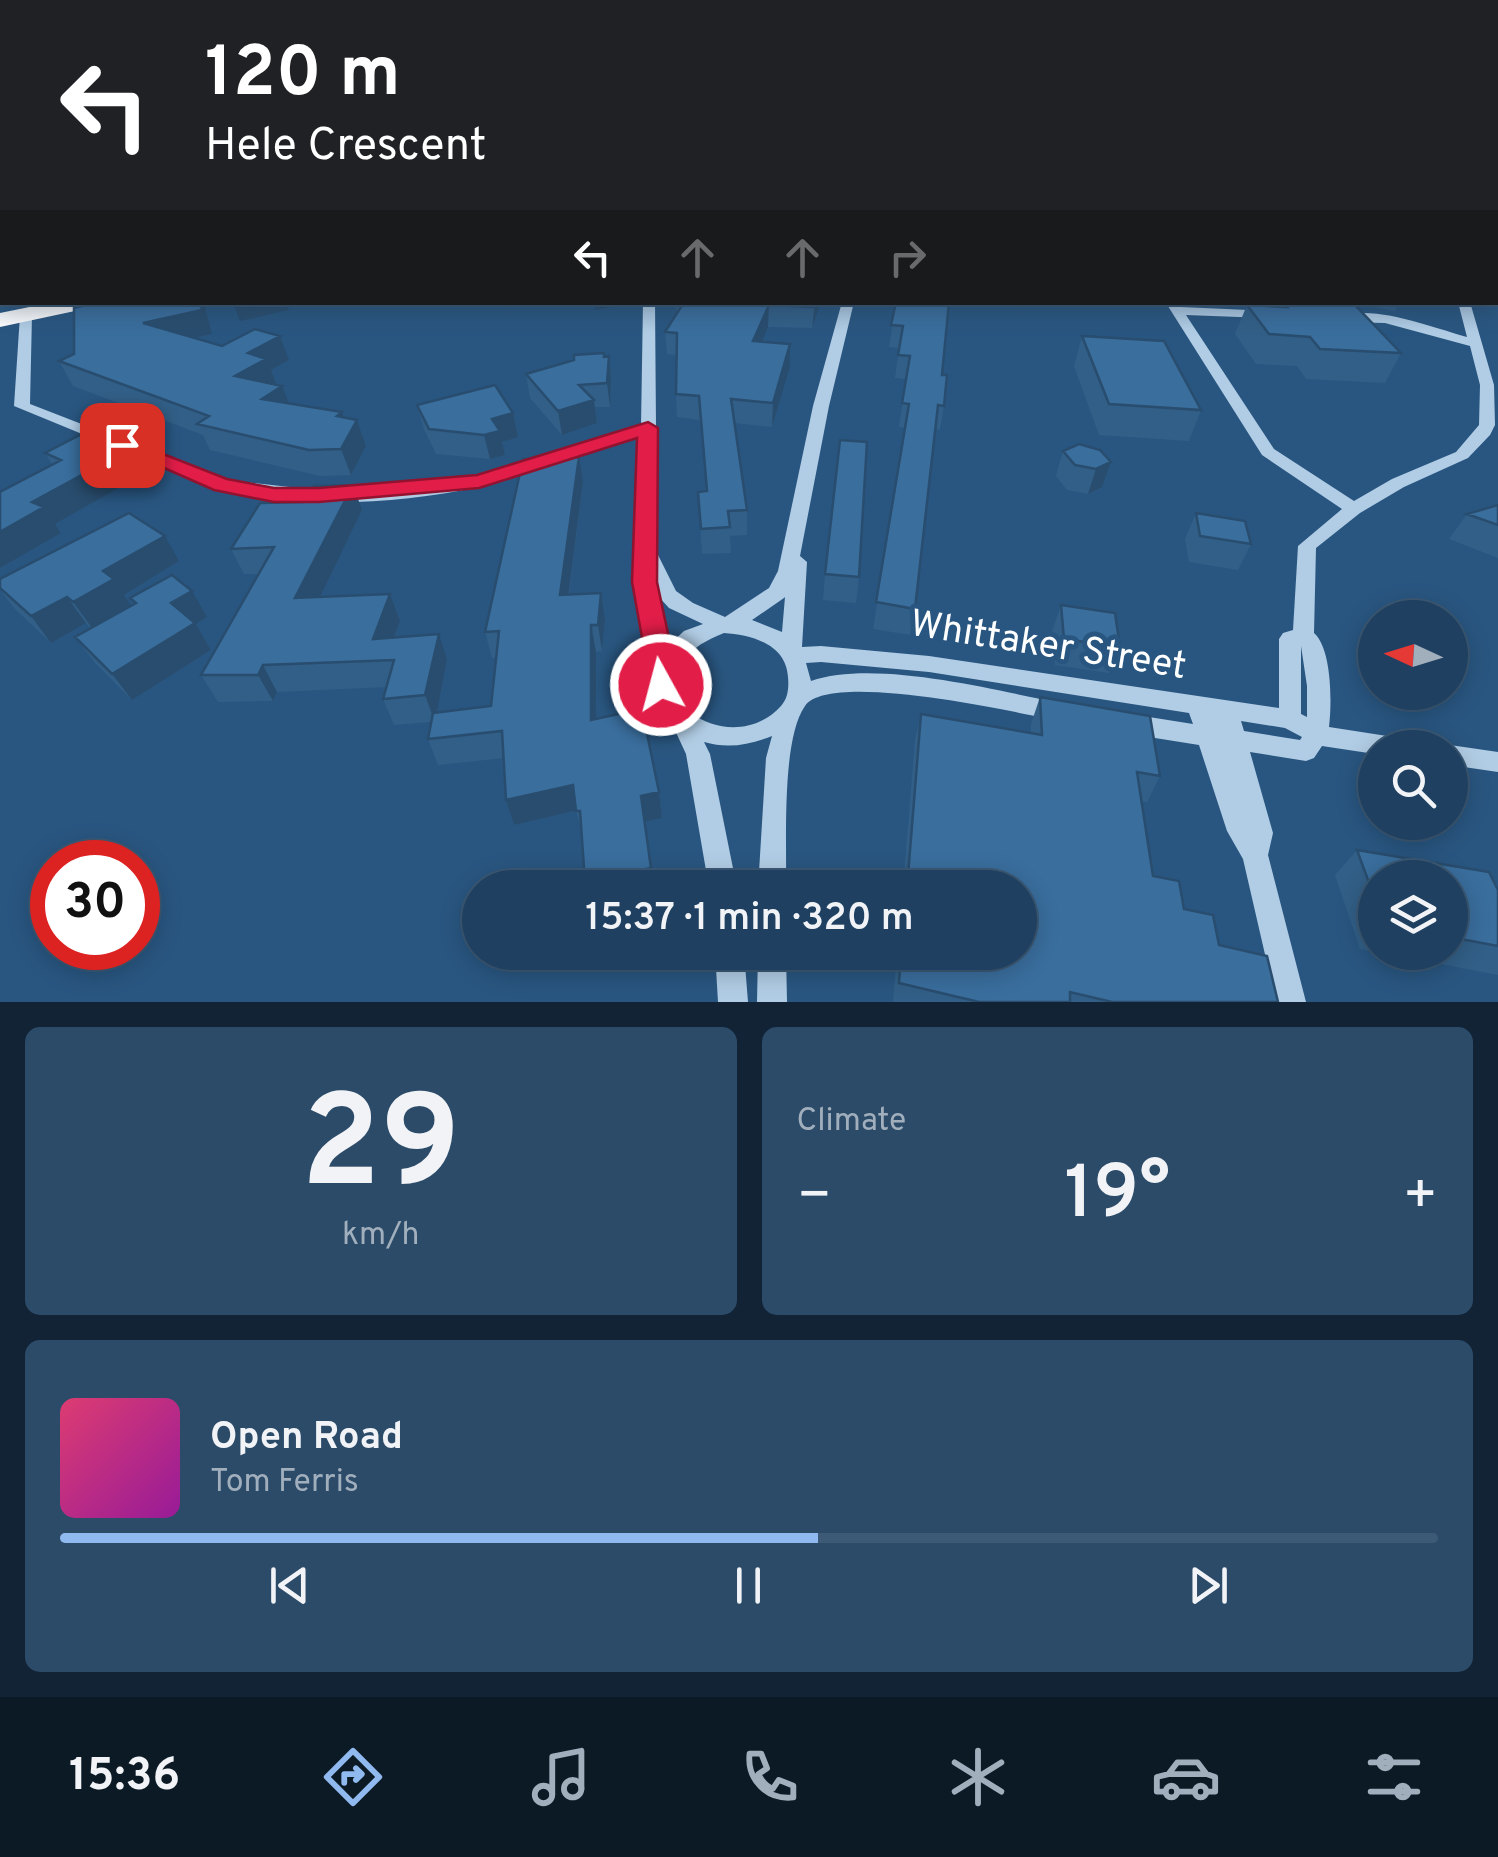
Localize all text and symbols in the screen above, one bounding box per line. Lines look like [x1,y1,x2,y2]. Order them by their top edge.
text: 120 m [205,32,401,121]
icon: left [40,40,170,170]
text: Hele Crescent [205,119,486,176]
icon: left [565,230,620,285]
icon: ahead [670,230,725,285]
icon: ahead [775,230,830,285]
icon: right [880,230,935,285]
pin [80,403,165,488]
icon: arrive [95,418,150,473]
north arrow [1358,600,1468,710]
map controls [1358,600,1468,970]
street label: Whittaker Street [906,601,1190,693]
position arrow [609,633,713,737]
button: search [1358,730,1468,840]
speed limit sign: 30 [30,840,160,970]
button: layers [1358,860,1468,970]
text: 15:37 · 1 min · 320 m [585,895,914,944]
text: 29 [301,1068,460,1233]
text: Climate [797,1102,906,1142]
text: 19° [1064,1150,1170,1245]
text: − [797,1163,832,1233]
text: + [1403,1163,1438,1233]
text: km/h [342,1216,420,1256]
text: Open Road [210,1414,403,1463]
text: Tom Ferris [210,1463,359,1503]
icon: previous [262,1558,317,1613]
icon: pause [721,1558,776,1613]
icon: next [1181,1558,1236,1613]
icon: directions [318,1742,388,1812]
icon: music [526,1742,596,1812]
icon: phone [735,1742,805,1812]
icon: climate [943,1742,1013,1812]
icon: car [1151,1742,1221,1812]
icon: filters [1359,1742,1429,1812]
text: 15:36 [69,1749,180,1806]

